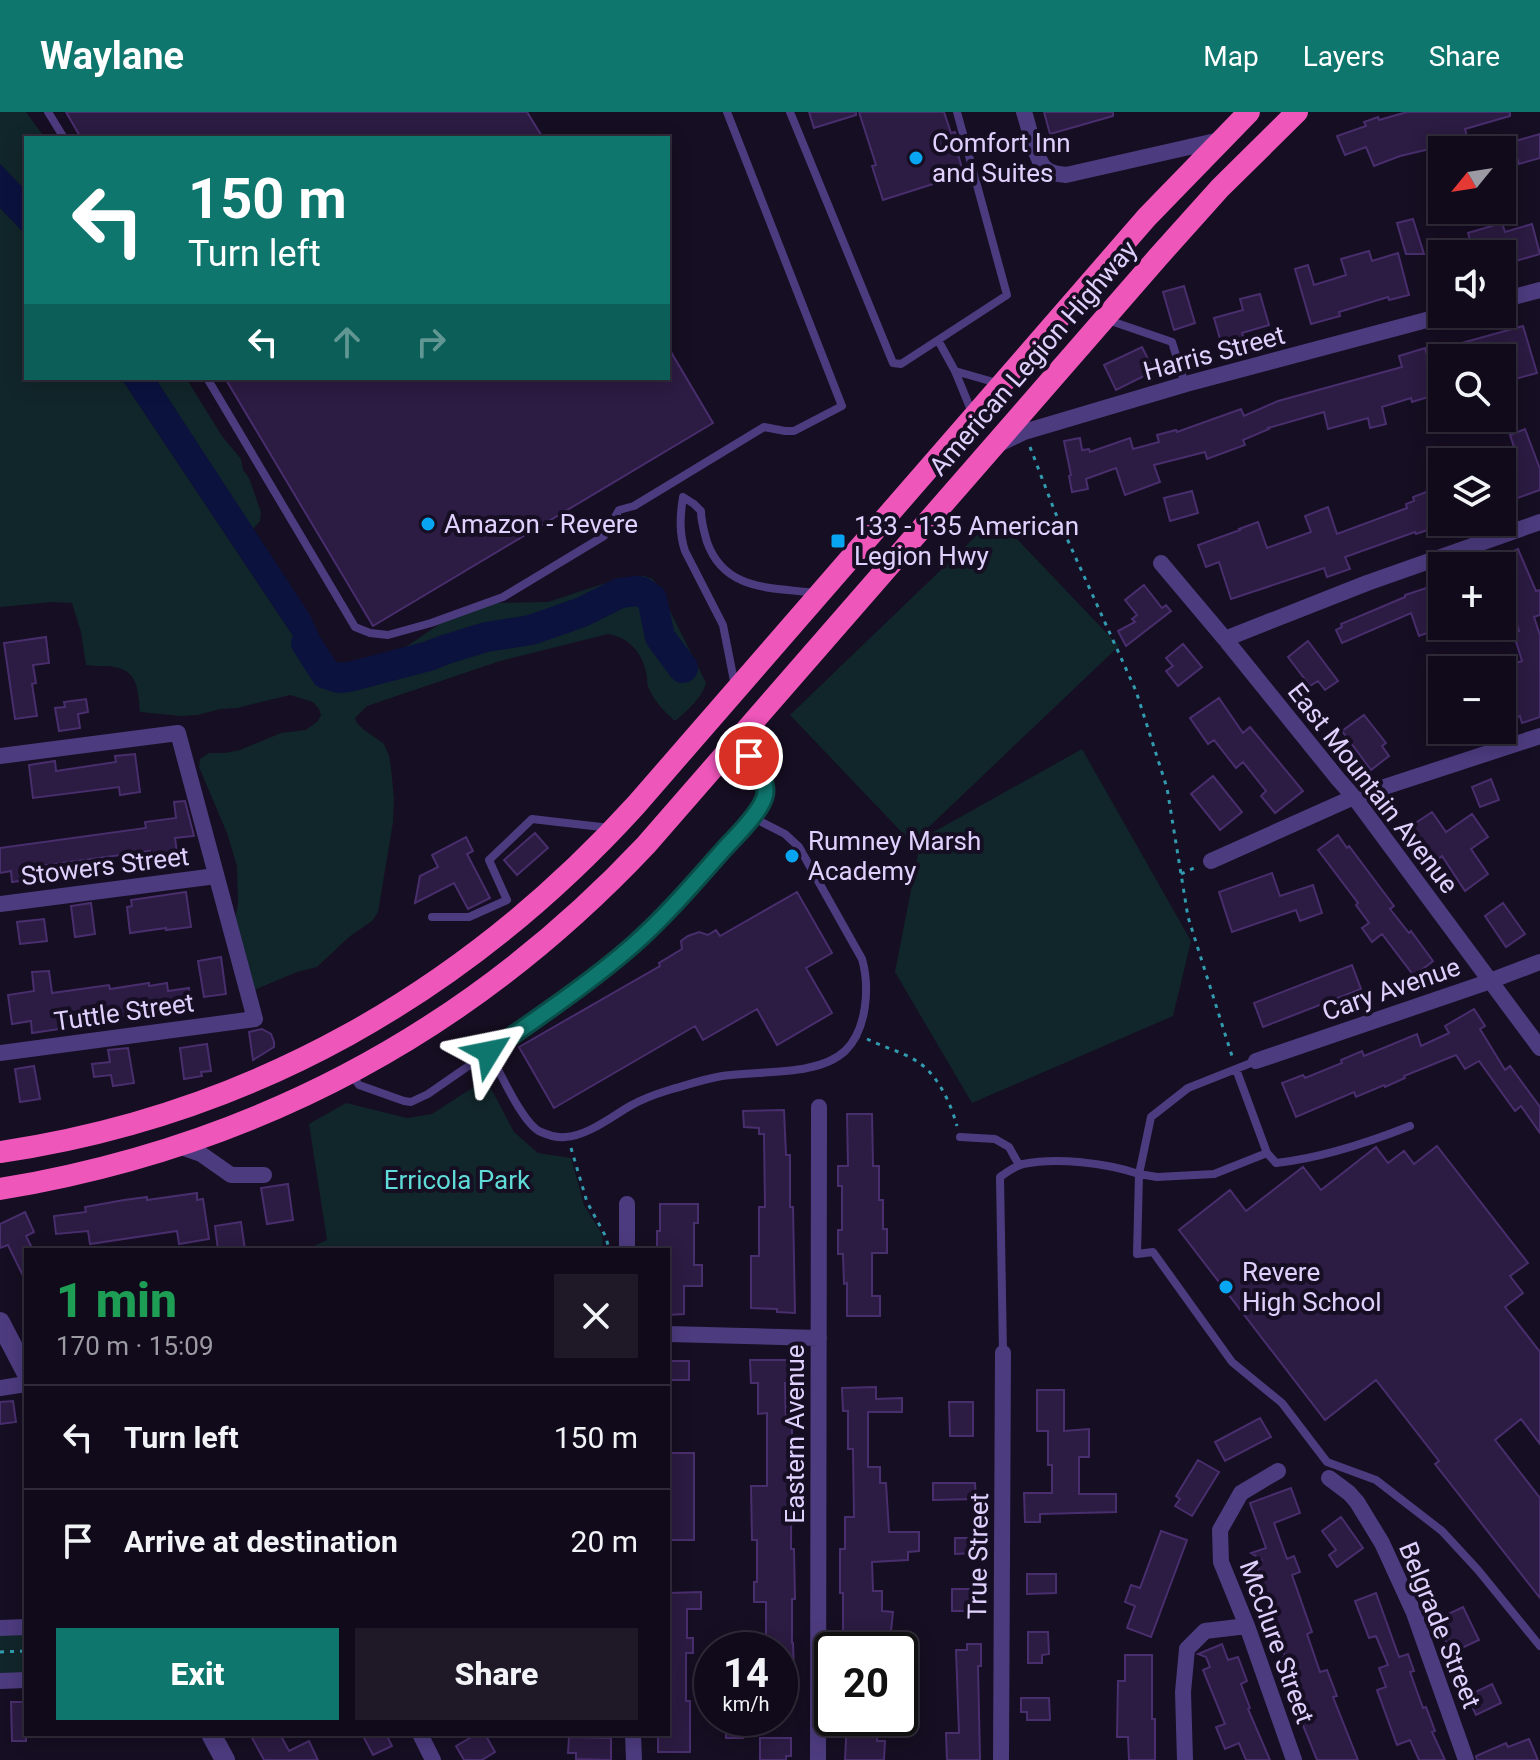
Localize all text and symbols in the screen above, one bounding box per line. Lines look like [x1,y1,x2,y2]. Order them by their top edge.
text: Waylane [40,34,184,78]
text: Map [1203,40,1259,73]
text: Layers [1303,40,1385,73]
text: Share [1429,40,1500,73]
place label: Comfort Inn and Suites [932,128,1071,188]
north arrow [1428,136,1516,224]
map controls [1428,136,1516,744]
marker: Comfort Inn and Suites [907,149,925,167]
text: 150 m [188,166,347,232]
icon: left [56,168,160,272]
text: Turn left [188,233,321,275]
street label: American Legion Highway [923,235,1143,481]
button: sound [1428,240,1516,328]
icon: left [241,320,285,364]
icon: ahead [325,320,369,364]
icon: right [409,320,453,364]
street label: Harris Street [1140,320,1288,386]
button: search [1428,344,1516,432]
button: layers [1428,448,1516,536]
place label: Amazon - Revere [444,509,638,539]
place label: 133 - 135 American Legion Hwy [854,511,1079,571]
marker: Amazon - Revere [419,515,437,533]
marker: 133 - 135 American Legion Hwy [829,532,847,550]
button: + [1428,552,1516,640]
button: − [1428,656,1516,744]
street label: East Mountain Avenue [1282,677,1464,899]
pin [715,722,783,790]
icon: arrive [727,734,771,778]
place label: Rumney Marsh Academy [808,826,981,886]
street label: Stowers Street [19,841,191,891]
marker: Rumney Marsh Academy [783,847,801,865]
street label: Cary Avenue [1318,951,1464,1027]
street label: Tuttle Street [52,987,196,1037]
position arrow [447,1010,531,1094]
park label: Erricola Park [384,1165,531,1195]
place label: Revere High School [1242,1257,1382,1317]
text: 1 min [56,1272,177,1329]
button: close [554,1274,638,1358]
marker: Revere High School [1217,1278,1235,1296]
text: 170 m · 15:09 [56,1331,214,1361]
street label: Eastern Avenue [780,1344,810,1524]
icon: left [56,1415,100,1459]
text: Turn left [124,1420,239,1455]
text: 150 m [554,1420,638,1455]
street label: True Street [962,1492,994,1620]
icon: arrive [56,1519,100,1563]
text: Arrive at destination [124,1524,398,1559]
text: 20 m [571,1524,638,1559]
street label: Belgrade Street [1393,1537,1487,1713]
street label: McClure Street [1234,1556,1320,1728]
button: Exit [56,1628,339,1720]
button: Share [355,1628,638,1720]
speed limit sign: 20 [814,1632,918,1736]
text: 14 [723,1650,769,1697]
text: km/h [723,1692,769,1716]

